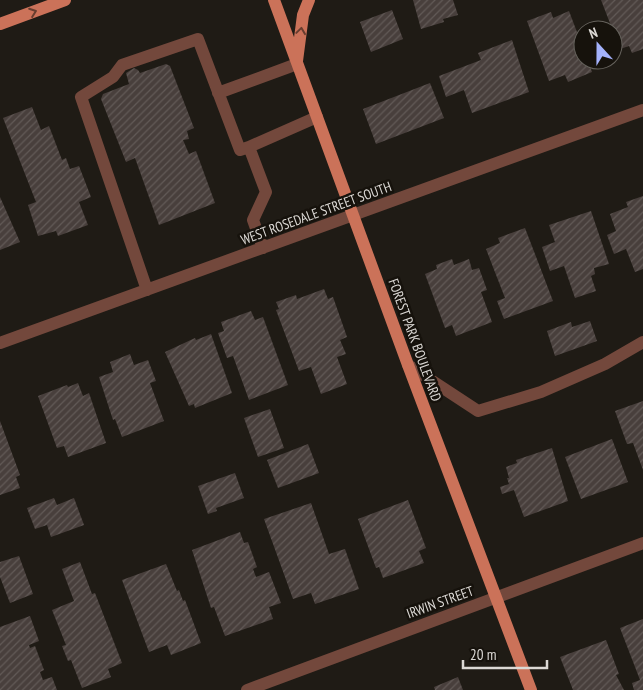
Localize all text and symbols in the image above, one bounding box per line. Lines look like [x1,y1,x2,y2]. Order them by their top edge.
one-way arrow [28,8,36,18]
north arrow [573,20,623,70]
text: N [587,23,600,43]
one-way arrow [295,27,306,35]
street label: WEST ROSEDALE STREET SOUTH [238,177,394,249]
street label: FOREST PARK BOULEVARD [384,276,446,404]
street label: IRWIN STREET [404,581,477,622]
scale bar [463,638,547,670]
text: 20 m [470,645,496,664]

